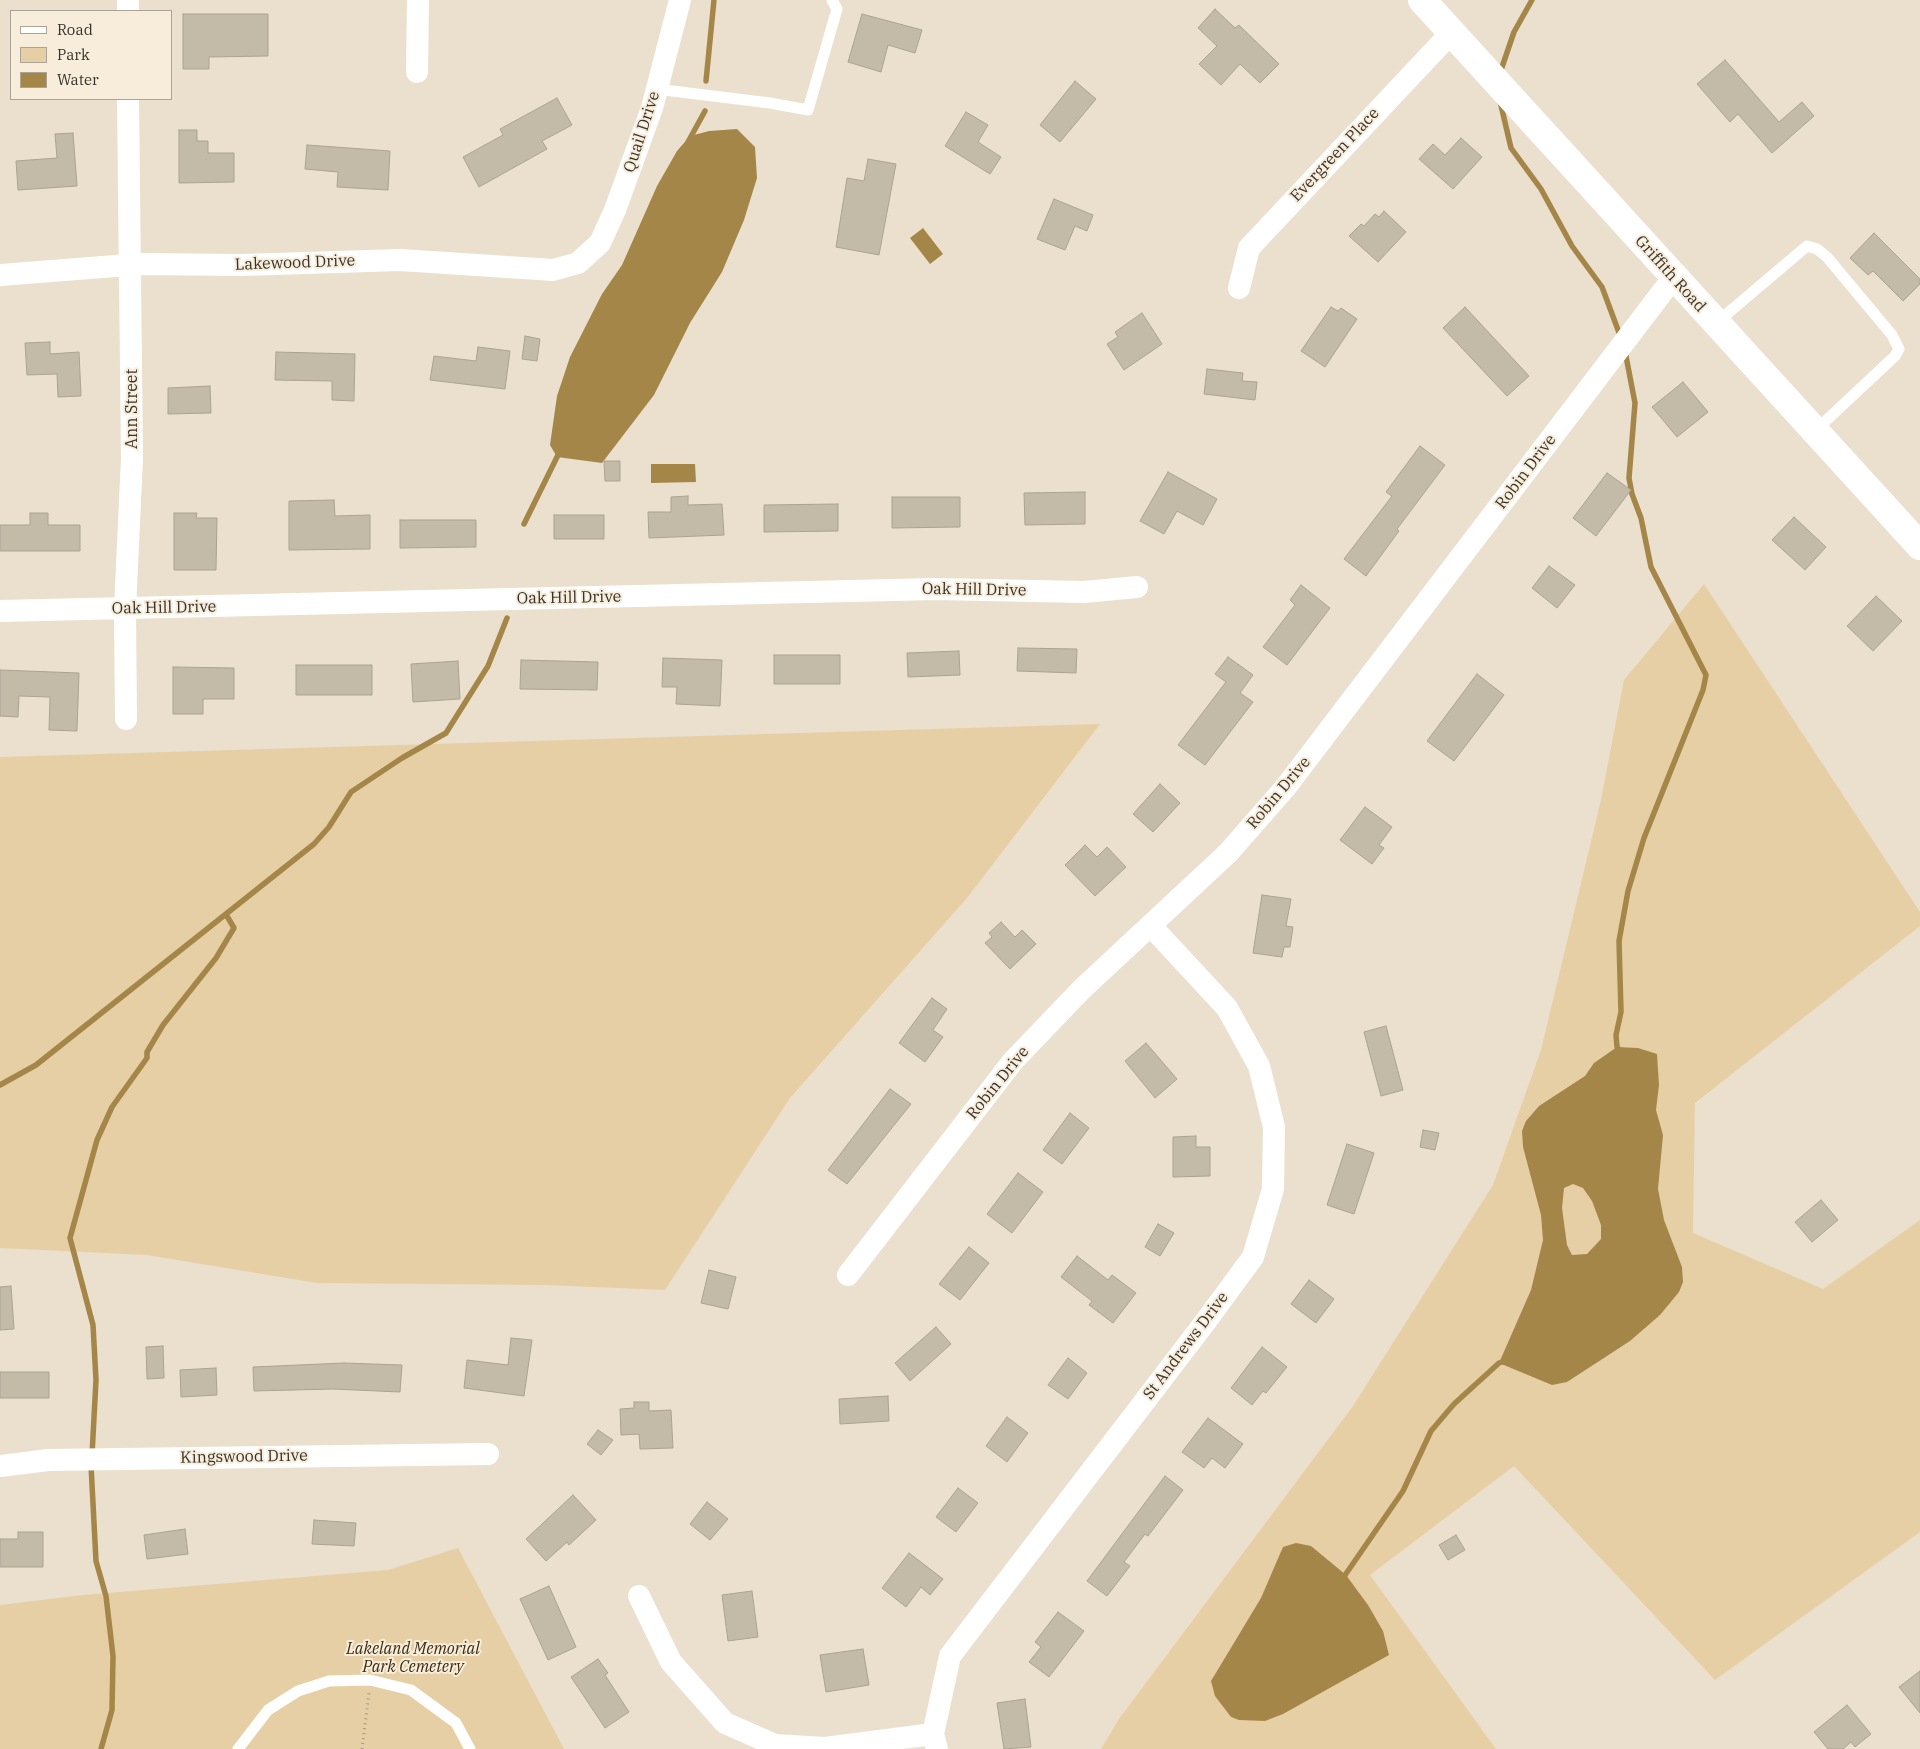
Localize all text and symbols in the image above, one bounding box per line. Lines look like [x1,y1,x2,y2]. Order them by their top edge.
legend [10,10,172,100]
text: Road [57,20,93,39]
text: Park [57,45,90,64]
text: Water [57,70,99,89]
street label: Quail Drive [620,89,664,175]
street label: Evergreen Place [1287,104,1383,206]
street label: Griffith Road [1630,232,1710,316]
street label: Lakewood Drive [234,251,356,275]
street label: Ann Street [122,369,142,449]
street label: Robin Drive [1492,431,1560,513]
street label: Oak Hill Drive [922,579,1026,601]
street label: Oak Hill Drive [517,587,621,609]
street label: Oak Hill Drive [112,597,216,619]
street label: Robin Drive [1243,753,1315,833]
street label: Robin Drive [963,1043,1033,1123]
street label: St Andrews Drive [1139,1288,1233,1404]
street label: Kingswood Drive [180,1446,308,1468]
park label: Lakeland Memorial Park Cemetery [346,1639,480,1677]

